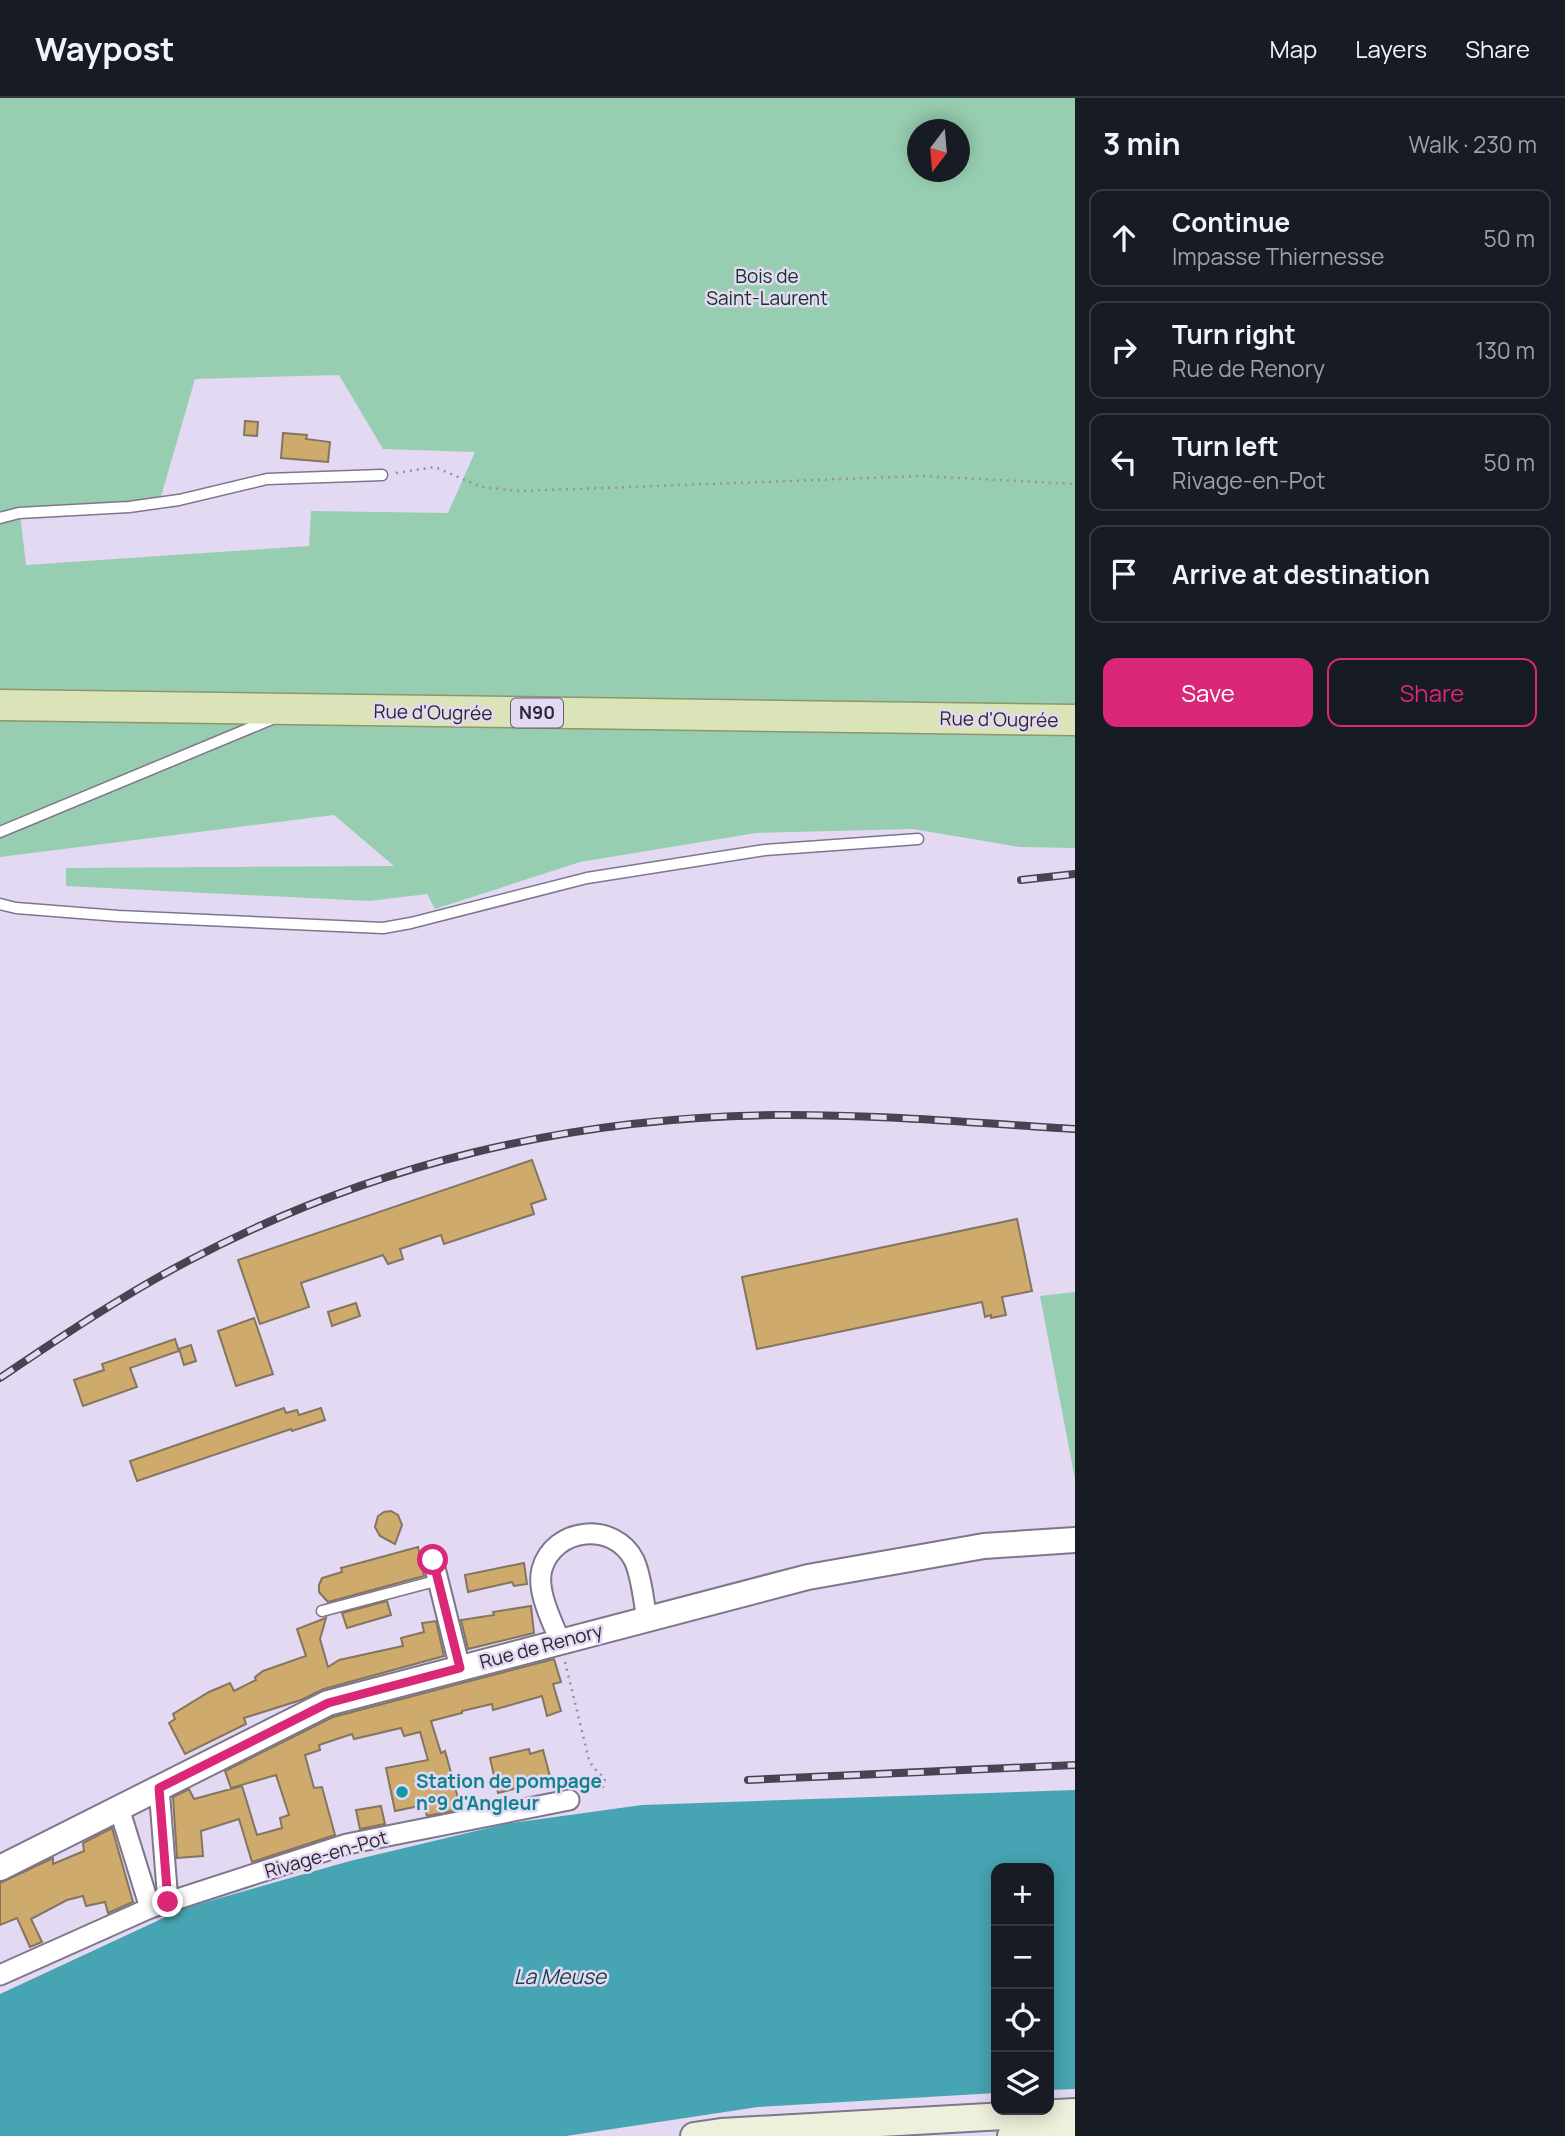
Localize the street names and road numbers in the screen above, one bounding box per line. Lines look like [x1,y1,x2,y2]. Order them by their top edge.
street label: Rue d'Ougrée [373,698,493,726]
road number: N90 [511,698,563,728]
street label: Rue d'Ougrée [939,705,1059,733]
street label: Rue de Renory [477,1617,605,1675]
street label: Rivage-en-Pot [262,1824,390,1884]

